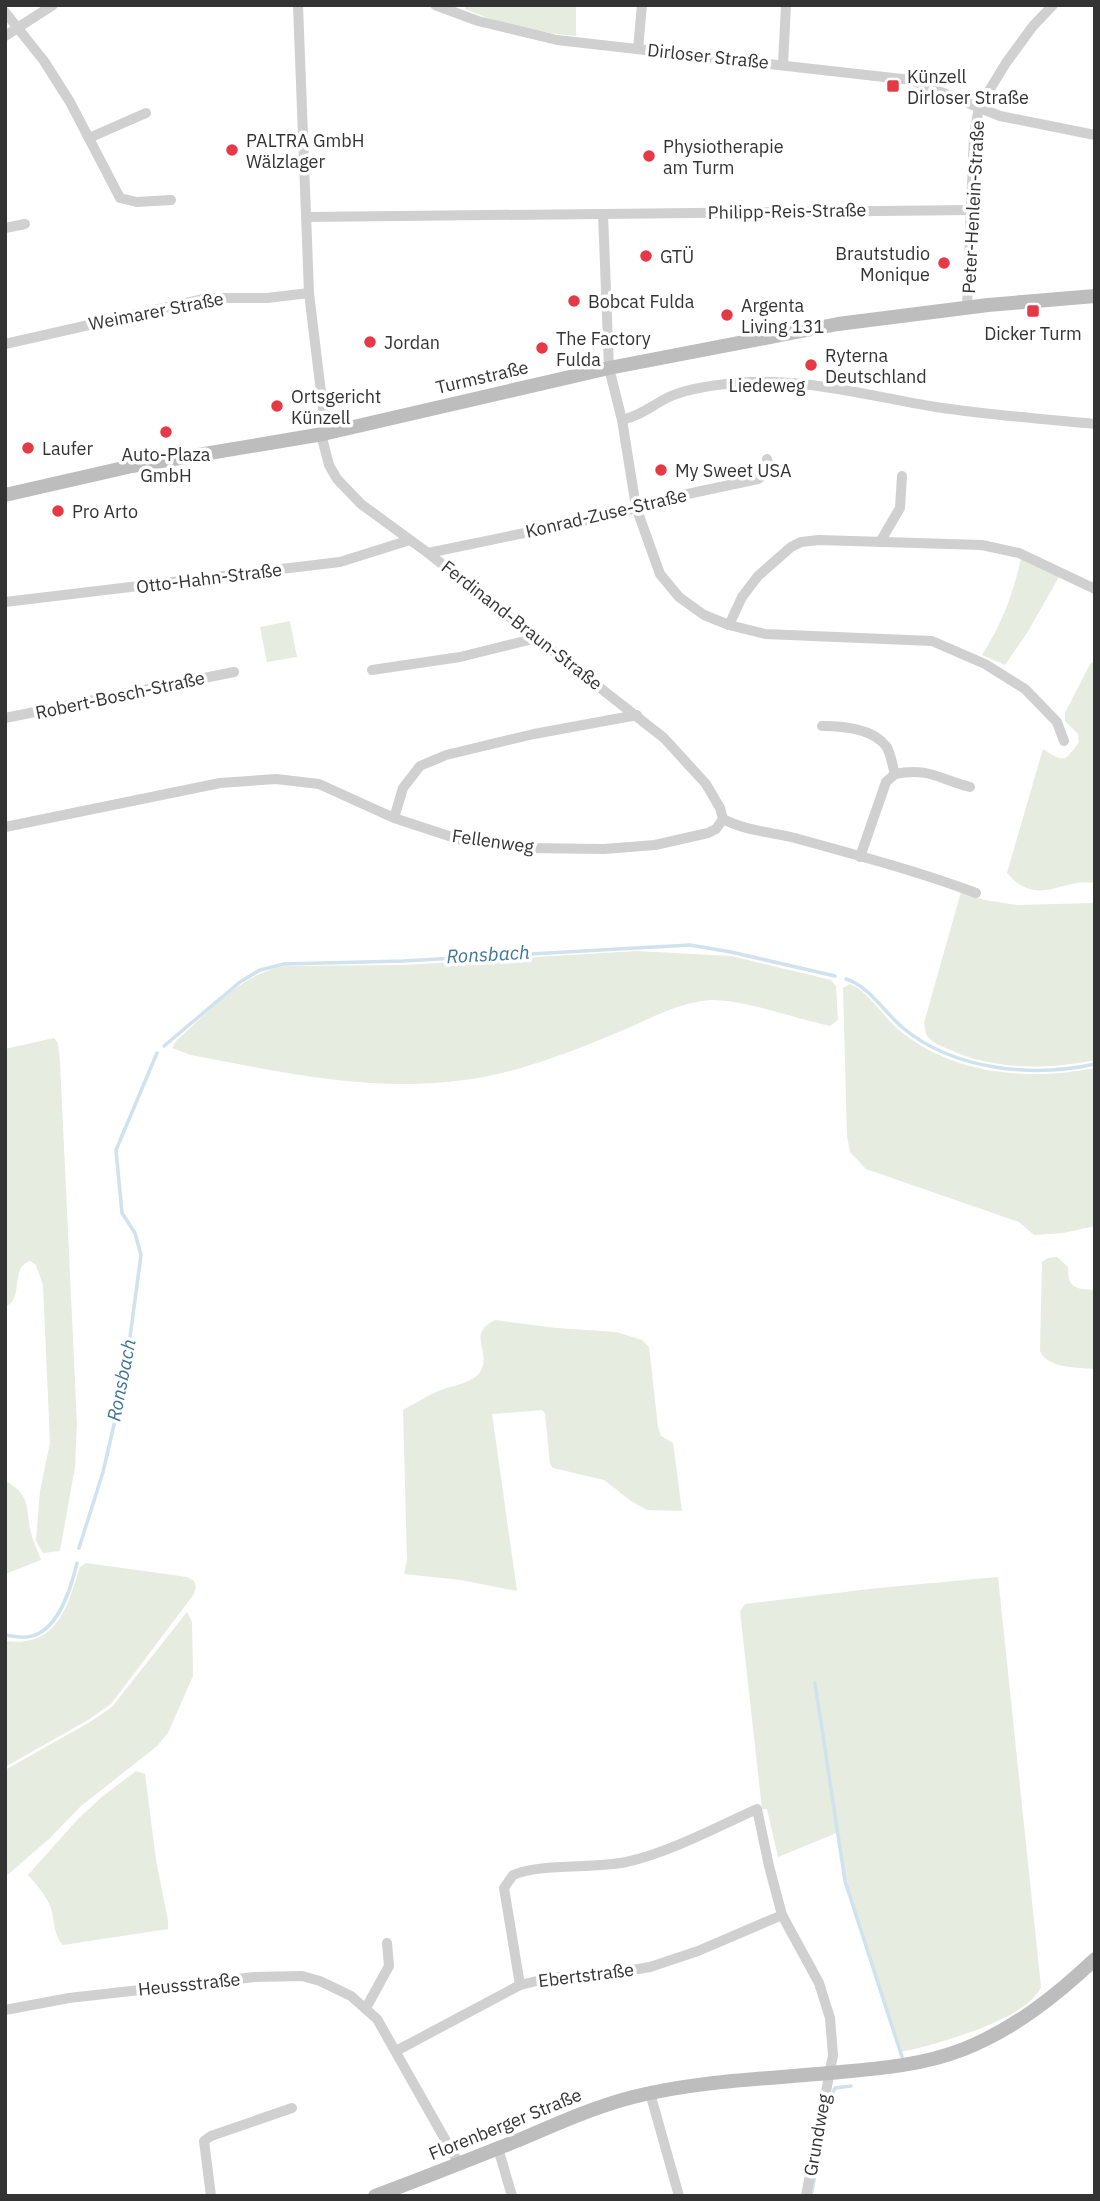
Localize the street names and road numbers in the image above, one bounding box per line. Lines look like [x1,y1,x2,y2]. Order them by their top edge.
street label: Dirloser Straße [646,38,770,74]
street label: Peter-Henlein-Straße [957,120,989,294]
street label: Philipp-Reis-Straße [707,198,867,224]
street label: Weimarer Straße [87,287,226,335]
street label: Turmstraße [433,355,531,399]
street label: Liedeweg [729,374,806,397]
street label: Konrad-Zuse-Straße [523,483,689,543]
street label: Ferdinand-Braun-Straße [437,555,607,695]
street label: Otto-Hahn-Straße [135,558,283,598]
street label: Robert-Bosch-Straße [33,666,207,724]
street label: Fellenweg [451,824,536,858]
street label: Ebertstraße [537,1958,635,1992]
street label: Heussstraße [137,1967,241,2001]
street label: Florenberger Straße [425,2083,585,2165]
street label: Grundweg [798,2092,836,2178]

